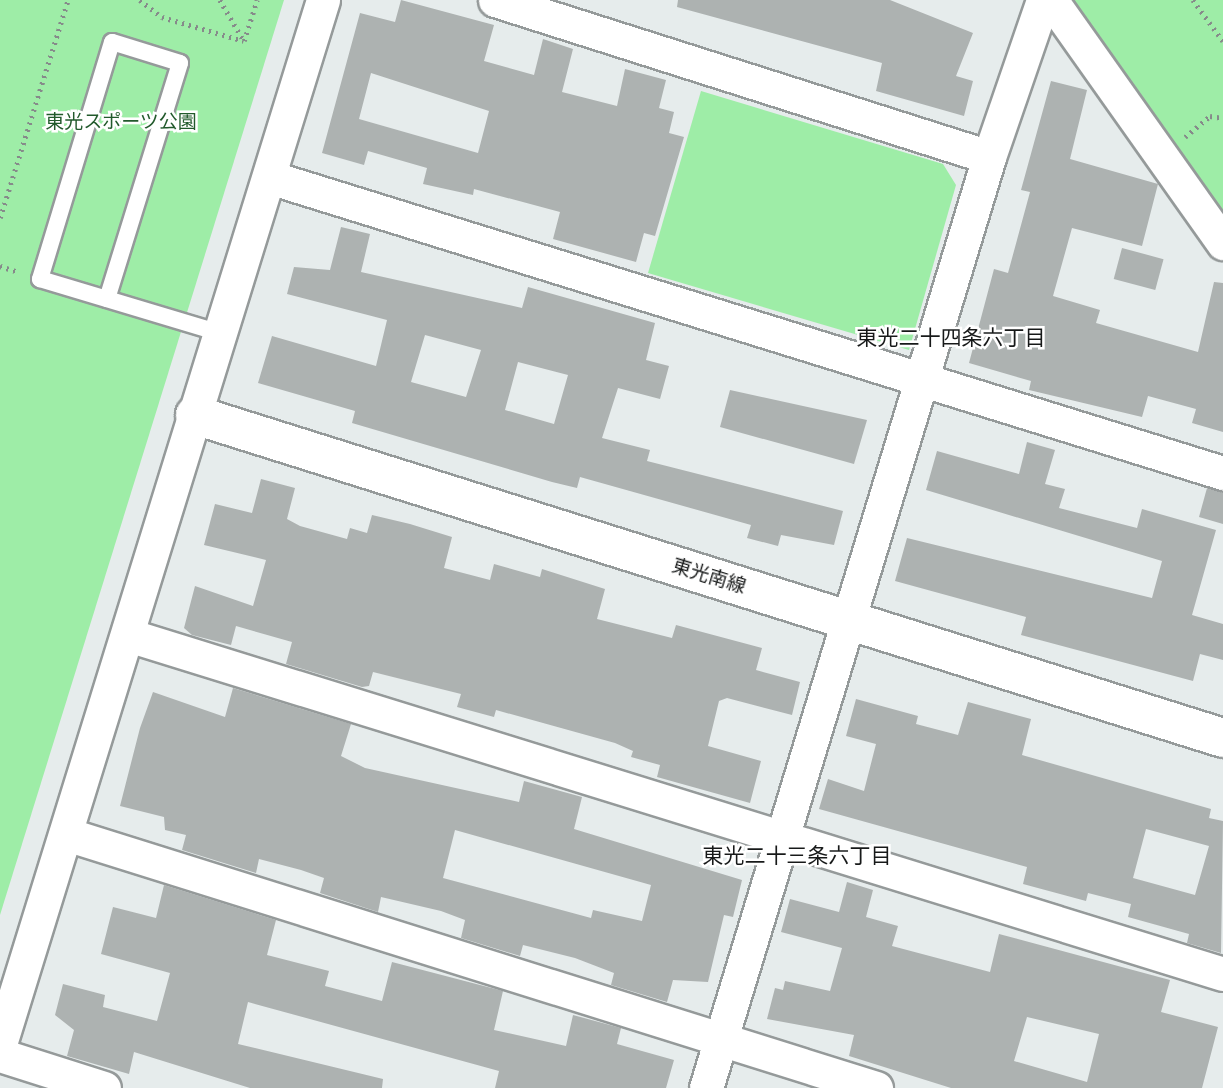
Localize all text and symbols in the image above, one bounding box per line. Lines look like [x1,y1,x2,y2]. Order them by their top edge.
park label: 東光スポーツ公園 [45,111,197,133]
district label: 東光二十四条六丁目 [857,325,1045,351]
street label: 東光南線 [669,554,749,598]
district label: 東光二十三条六丁目 [703,843,891,869]

